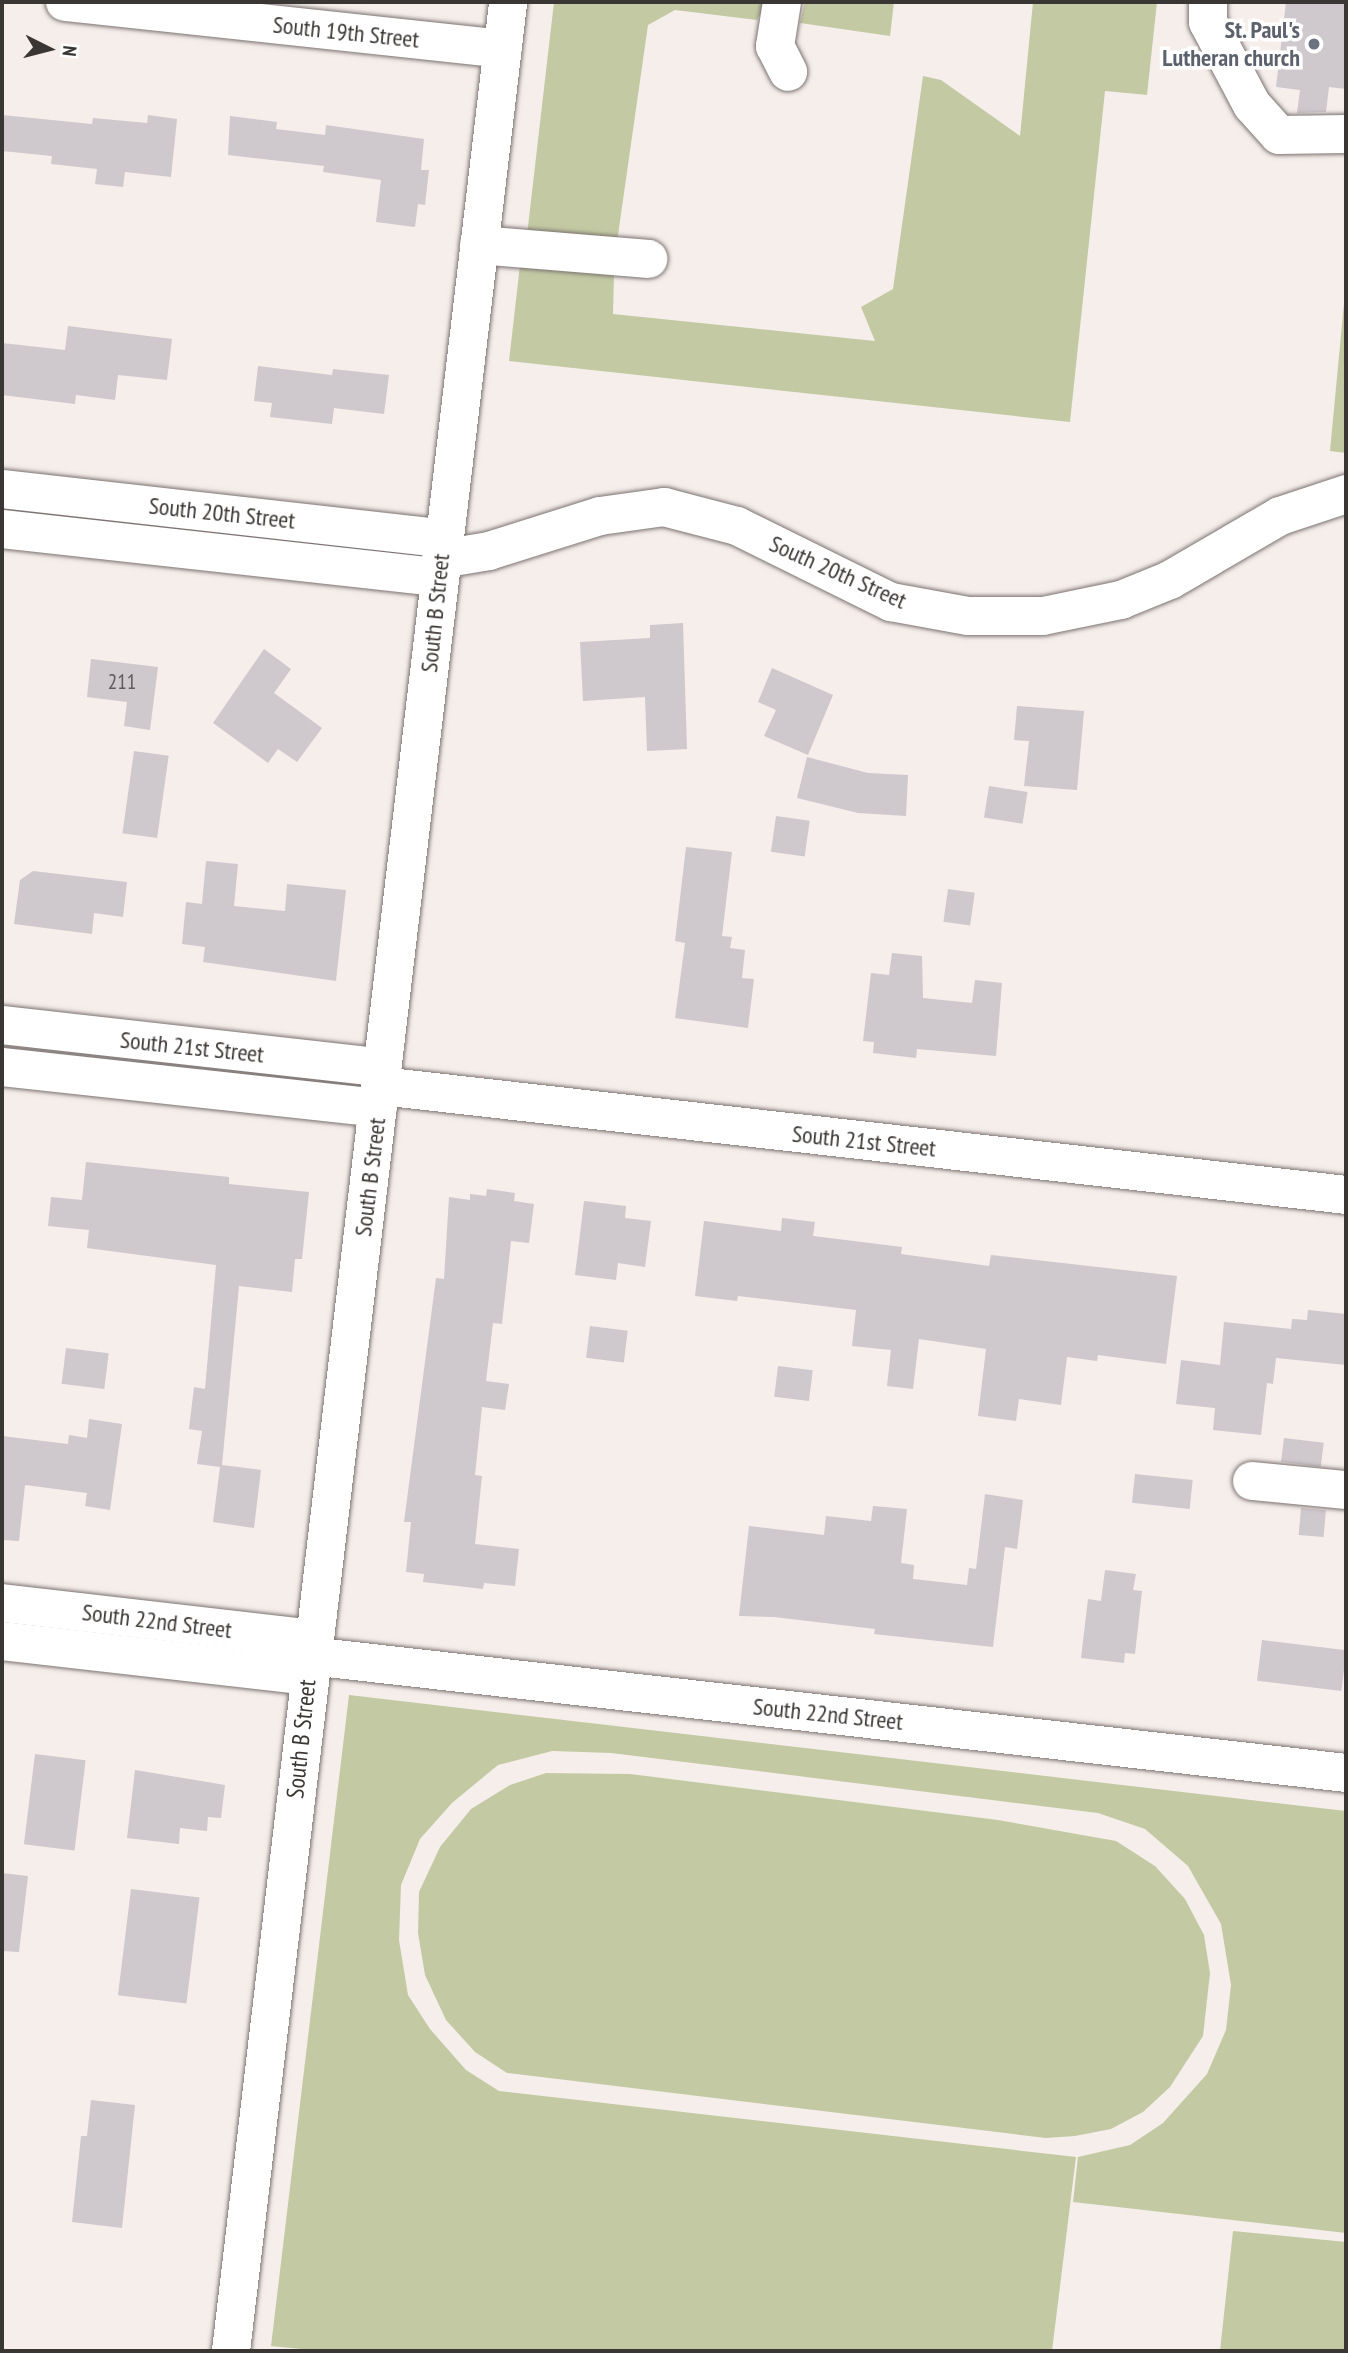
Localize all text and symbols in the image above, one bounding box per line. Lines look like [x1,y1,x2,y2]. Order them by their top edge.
street label: South 19th Street [271,10,421,54]
north arrow [14,14,84,84]
place label: St. Paul's Lutheran church [1162,16,1300,72]
marker: St. Paul's Lutheran church [1306,36,1322,52]
text: N [57,45,82,58]
street label: South 20th Street [147,491,297,535]
street label: South 20th Street [765,529,911,615]
street label: South B Street [414,552,456,674]
house number: 211 [108,669,136,695]
street label: South 21st Street [119,1025,265,1069]
street label: South B Street [348,1116,392,1238]
street label: South 21st Street [791,1119,937,1163]
street label: South 22nd Street [81,1598,233,1644]
street label: South B Street [280,1678,322,1800]
street label: South 22nd Street [752,1692,904,1736]

